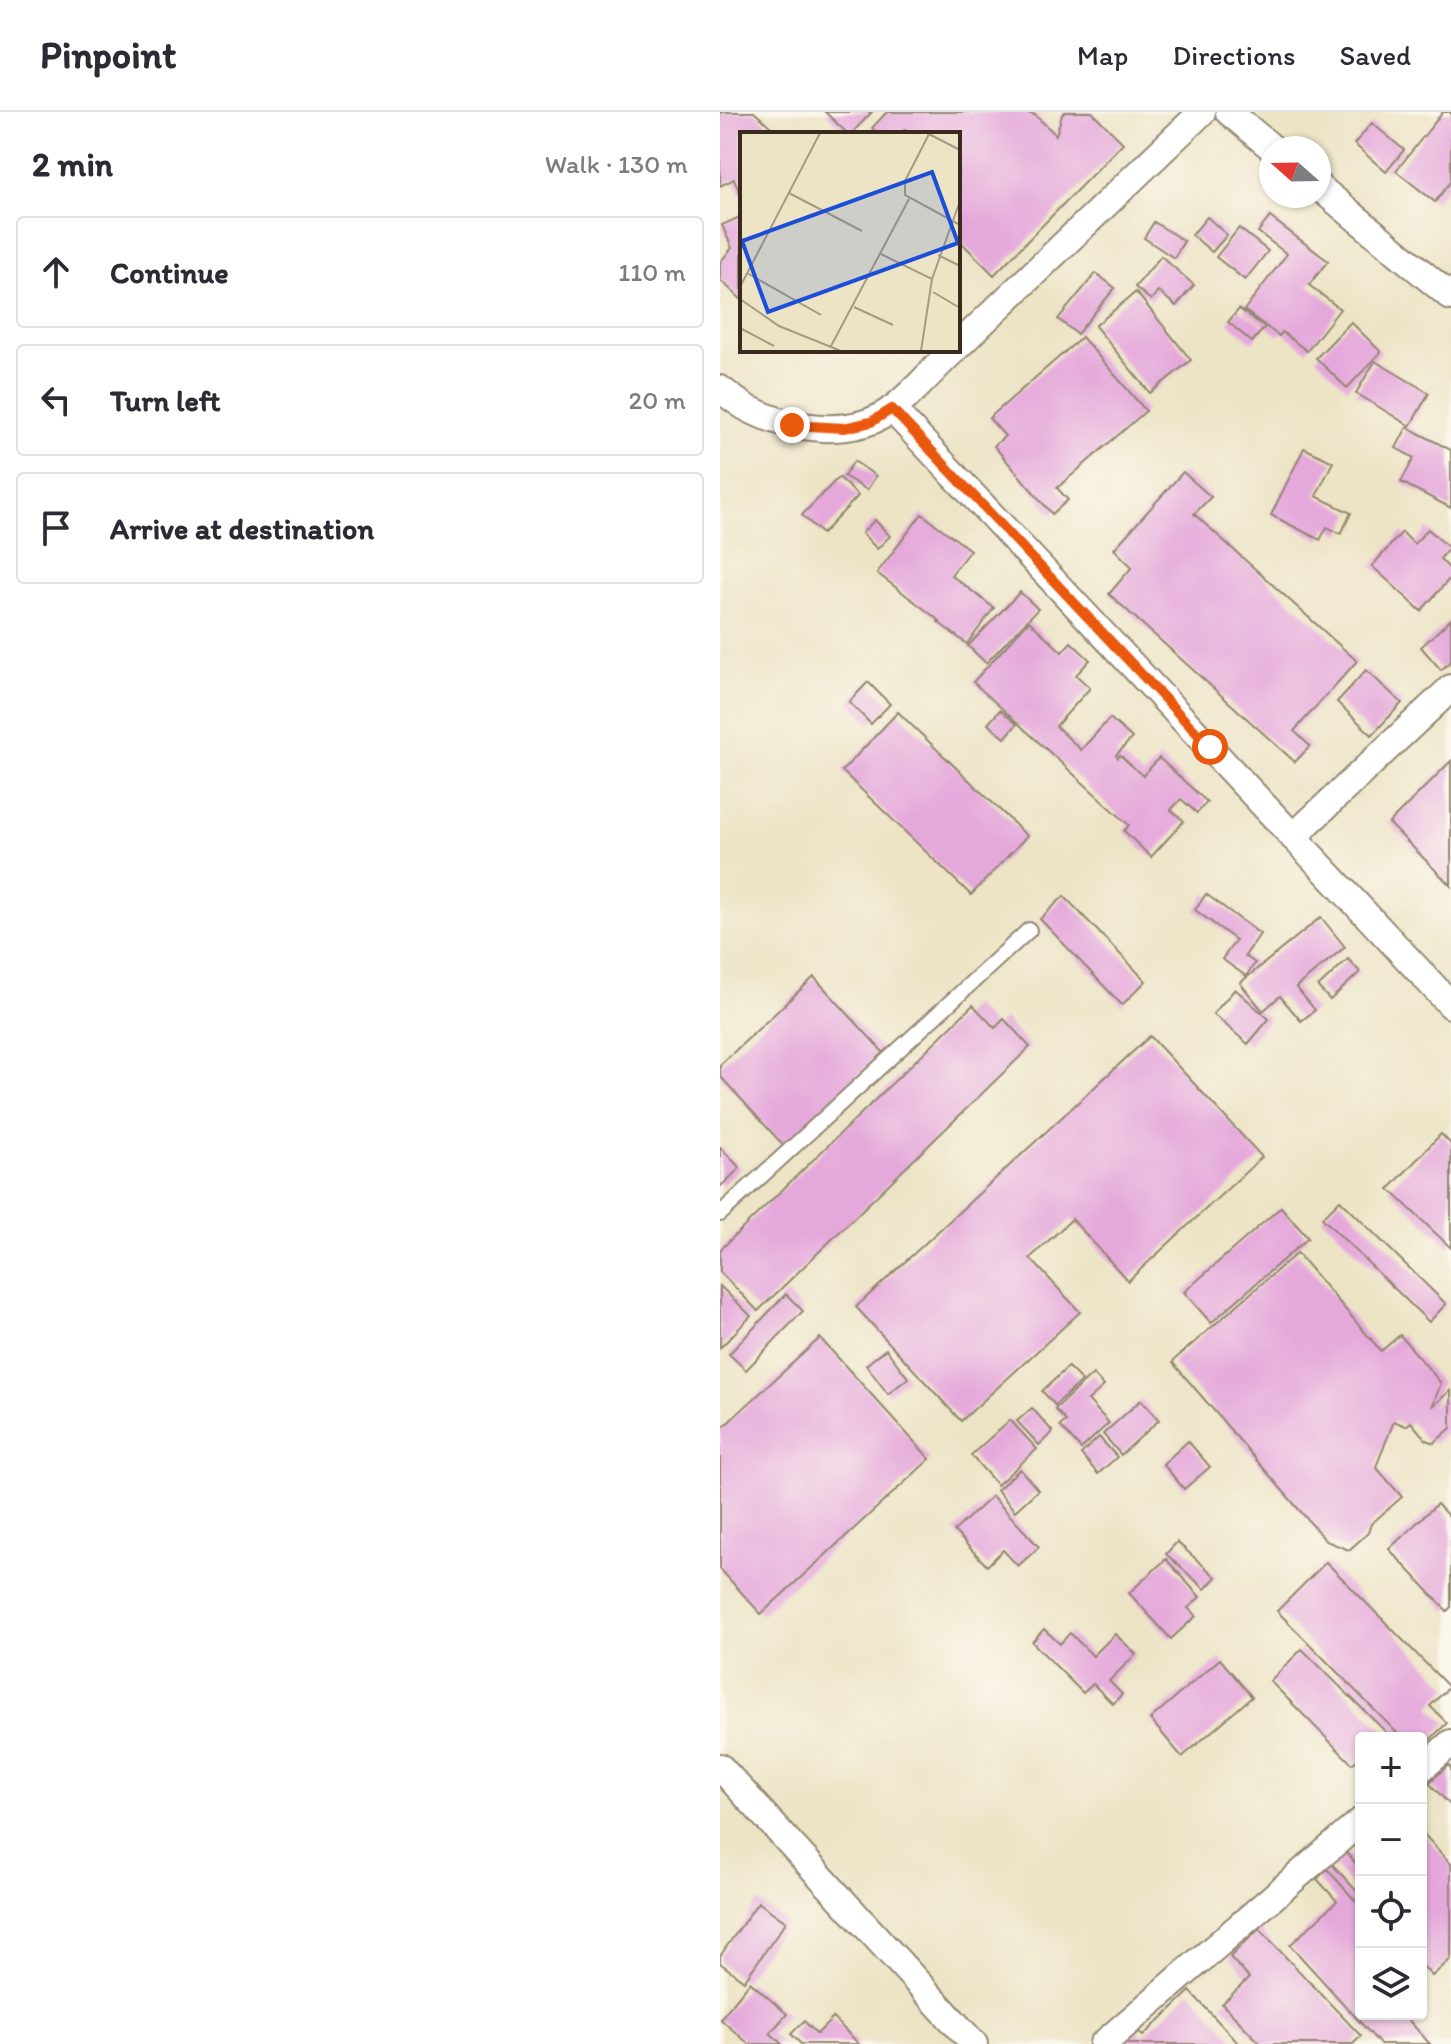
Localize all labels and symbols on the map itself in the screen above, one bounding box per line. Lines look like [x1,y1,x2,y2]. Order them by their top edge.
inset map [740,132,960,352]
north arrow [1259,136,1331,208]
route end [774,407,810,443]
route start [1192,729,1228,765]

